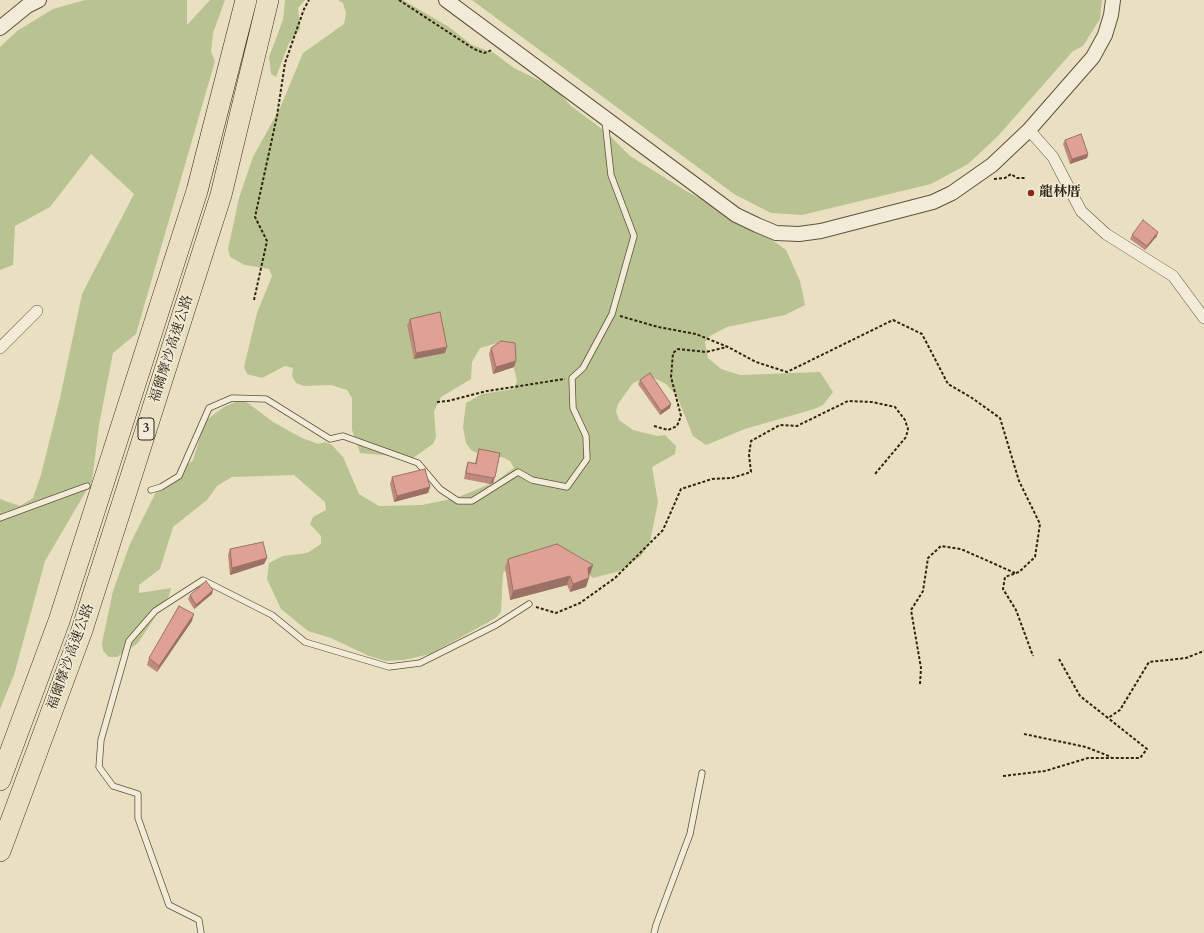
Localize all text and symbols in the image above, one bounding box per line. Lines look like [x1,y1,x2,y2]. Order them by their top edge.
place label: 龍林厝 [1039,185,1081,201]
marker: 龍林厝 [1026,188,1036,198]
street label: 福爾摩沙高速公路 [147,293,197,405]
road number: 3 [138,418,154,440]
street label: 福爾摩沙高速公路 [44,602,98,712]

